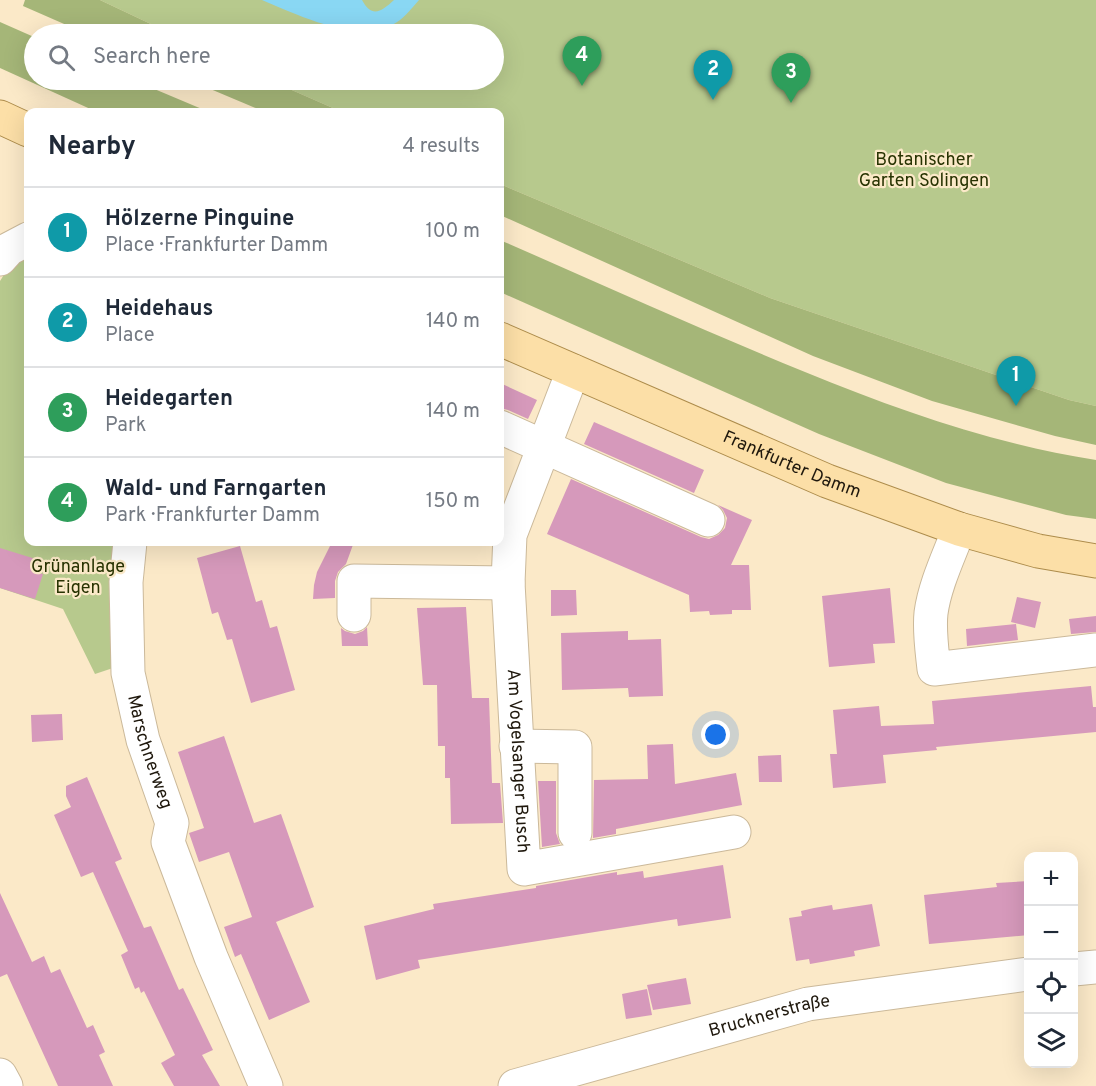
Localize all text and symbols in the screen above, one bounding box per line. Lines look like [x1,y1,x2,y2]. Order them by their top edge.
search box [24,24,504,90]
pin: 4 [562,36,602,86]
icon: search [45,41,78,74]
text: Search here [93,44,211,71]
pin: 2 [694,51,732,100]
pin: 3 [772,54,810,103]
text: Nearby [48,131,136,164]
text: 4 results [403,134,480,160]
park label: Botanischer Garten Solingen [859,149,989,193]
text: Hölzerne Pinguine [105,206,294,233]
text: 1 [64,219,72,245]
text: 100 m [425,219,480,245]
text: Place · Frankfurter Damm [105,233,328,259]
text: Heidehaus [105,296,213,323]
text: 2 [61,309,74,335]
text: 140 m [426,309,480,335]
text: Place [105,323,155,349]
pin: 1 [996,356,1036,406]
text: Heidegarten [105,386,233,413]
text: 3 [62,399,74,425]
text: 140 m [426,399,480,425]
text: Park [105,413,146,439]
street label: Frankfurter Damm [719,426,864,504]
text: Wald- und Farngarten [105,476,326,503]
text: 4 [61,489,74,515]
text: 150 m [426,489,480,515]
text: Park · Frankfurter Damm [105,503,320,529]
park label: Grünanlage Eigen [31,556,125,600]
street label: Am Vogelsanger Busch [501,668,535,854]
street label: Marschnerweg [122,693,178,812]
your location [701,720,730,749]
map controls [1024,852,1078,1068]
button: + [1024,852,1078,906]
button: − [1024,906,1078,960]
button: locate [1024,960,1078,1014]
street label: Brucknerstraße [706,990,831,1043]
button: layers [1024,1014,1078,1068]

